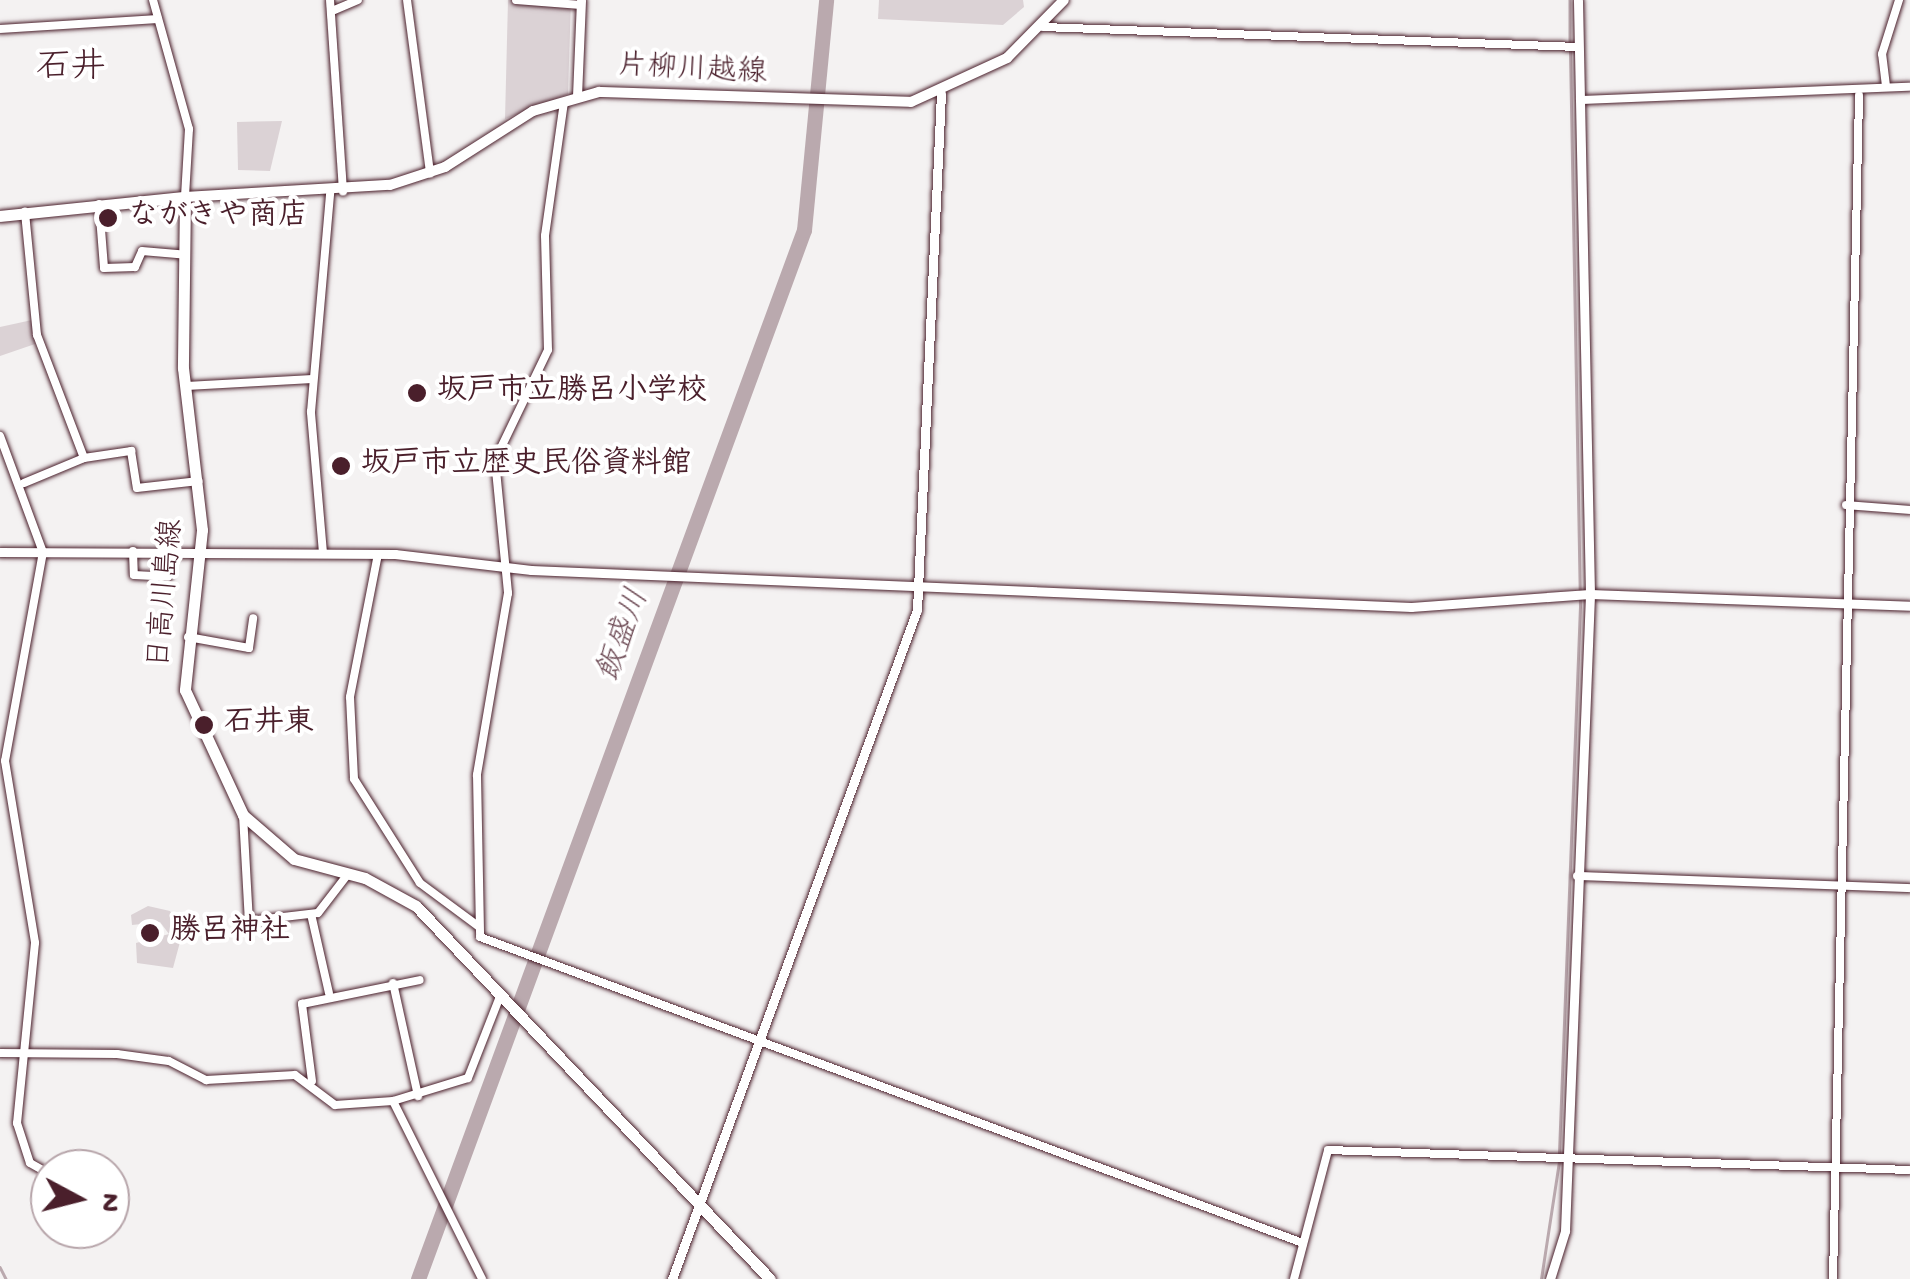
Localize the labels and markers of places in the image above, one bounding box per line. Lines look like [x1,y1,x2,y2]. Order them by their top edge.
place label: ながきや商店 [128,200,308,236]
marker: ながきや商店 [97,207,119,229]
place label: 坂戸市立勝呂小学校 [437,375,707,411]
marker: 坂戸市立勝呂小学校 [406,382,428,404]
place label: 坂戸市立歴史民俗資料館 [361,448,691,484]
marker: 坂戸市立歴史民俗資料館 [330,455,352,477]
place label: 石井東 [224,707,314,743]
marker: 石井東 [193,714,215,736]
place label: 勝呂神社 [170,915,290,951]
marker: 勝呂神社 [139,922,161,944]

